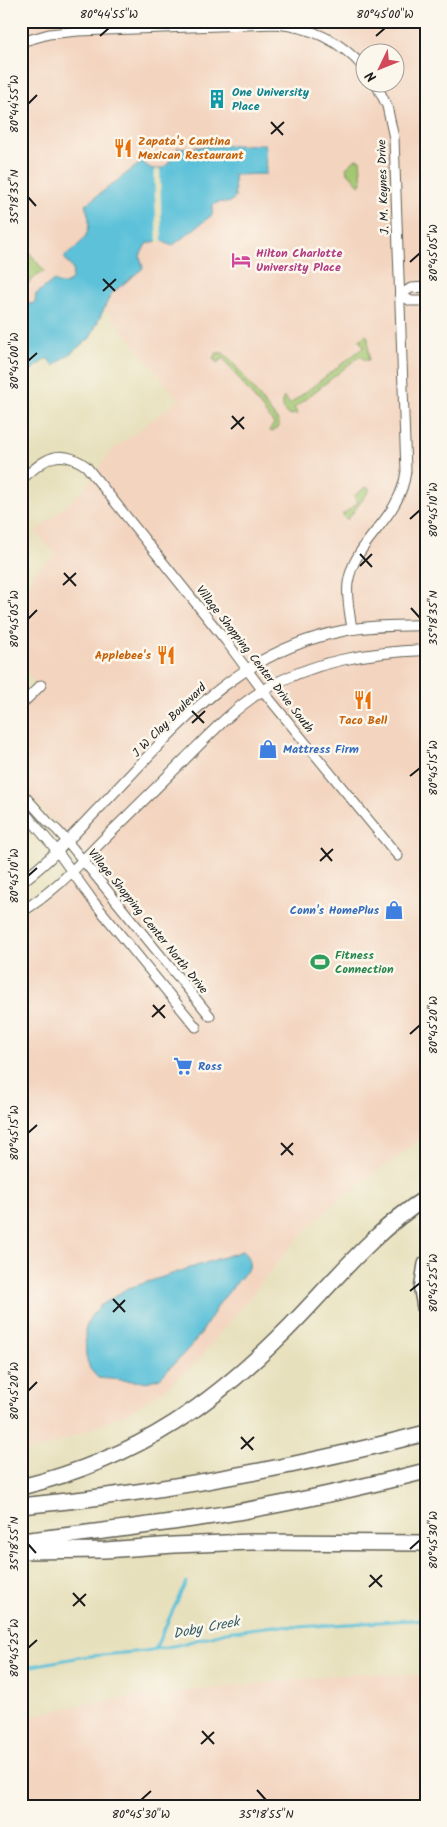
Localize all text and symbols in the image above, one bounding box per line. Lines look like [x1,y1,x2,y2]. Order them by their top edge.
text: 80°44'55"W [80,5,138,24]
text: 80°45'00"W [356,5,414,24]
north arrow [354,42,404,92]
text: N [360,65,382,87]
text: 80°44'55"W [5,75,24,133]
place label: One University Place [232,83,310,116]
building icon: One University Place [206,88,228,110]
place label: Zapata's Cantina Mexican Restaurant [138,132,244,165]
restaurant icon: Zapata's Cantina Mexican Restaurant [112,137,134,159]
street label: J. M. Keynes Drive [372,138,395,235]
text: 35°18'35"N [5,169,24,225]
text: 80°45'05"W [424,224,443,282]
place label: Hilton Charlotte University Place [256,244,342,277]
hotel icon: Hilton Charlotte University Place [230,249,252,271]
text: 80°45'00"W [5,332,24,390]
text: 80°45'10"W [424,482,443,538]
street label: Village Shopping Center Drive South [191,582,318,737]
text: 80°45'05"W [5,590,24,648]
text: 35°18'35"N [424,590,443,646]
restaurant icon: Applebee's [155,644,177,666]
place label: Applebee's [95,646,151,665]
street label: J W Clay Boulevard [128,678,212,762]
restaurant icon: Taco Bell [352,689,374,711]
place label: Taco Bell [339,711,388,730]
shop icon: Mattress Firm [257,738,279,760]
place label: Mattress Firm [283,740,359,759]
text: 80°45'15"W [424,740,443,796]
street label: Village Shopping Center North Drive [83,844,213,999]
text: 80°45'10"W [5,848,24,904]
shop icon: Conn's HomePlus [383,899,405,921]
place label: Conn's HomePlus [290,901,379,920]
place label: Fitness Connection [335,946,394,979]
sports icon: Fitness Connection [309,951,331,973]
text: 80°45'20"W [424,996,443,1054]
supermarket icon: Ross [172,1055,194,1077]
place label: Ross [198,1057,222,1076]
text: 80°45'15"W [5,1105,24,1161]
text: 80°45'25"W [424,1254,443,1312]
text: 80°45'20"W [5,1362,24,1420]
text: 80°45'30"W [424,1511,443,1569]
text: 35°18'55"N [5,1516,24,1572]
water label: Doby Creek [171,1610,244,1645]
text: 80°45'25"W [5,1619,24,1677]
text: 80°45'30"W [112,1805,170,1824]
text: 35°18'55"N [238,1805,294,1824]

